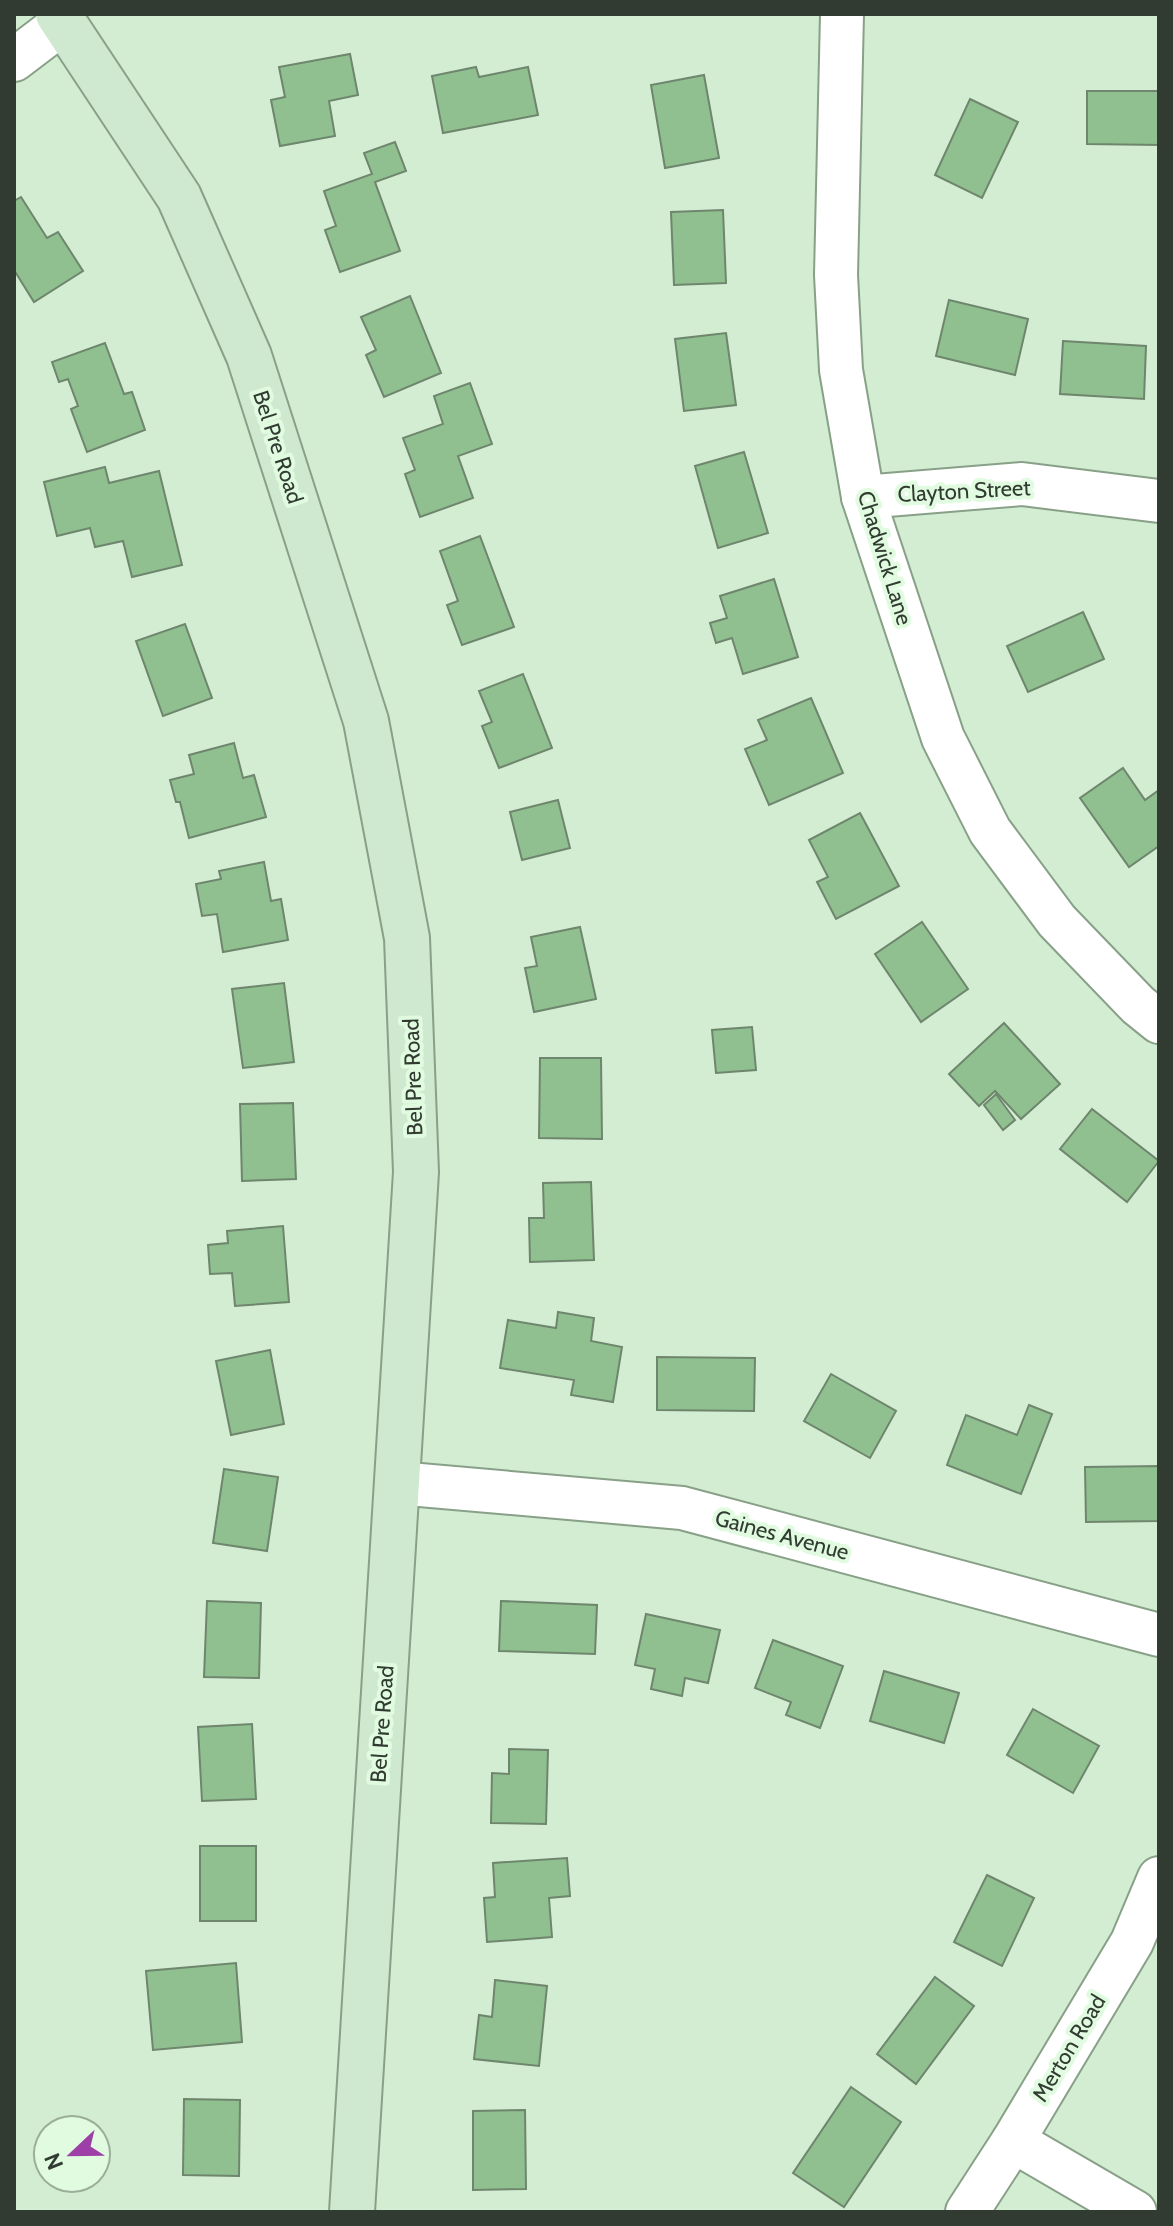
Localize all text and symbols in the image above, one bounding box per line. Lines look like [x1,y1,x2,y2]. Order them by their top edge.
street label: Bel Pre Road [247,387,309,507]
street label: Clayton Street [897,474,1032,508]
street label: Chadwick Lane [852,488,918,628]
street label: Bel Pre Road [397,1018,429,1136]
street label: Gaines Avenue [712,1504,852,1566]
street label: Bel Pre Road [364,1664,400,1784]
street label: Merton Road [1026,1990,1112,2106]
north arrow [32,2114,112,2194]
text: N [38,2149,69,2174]

